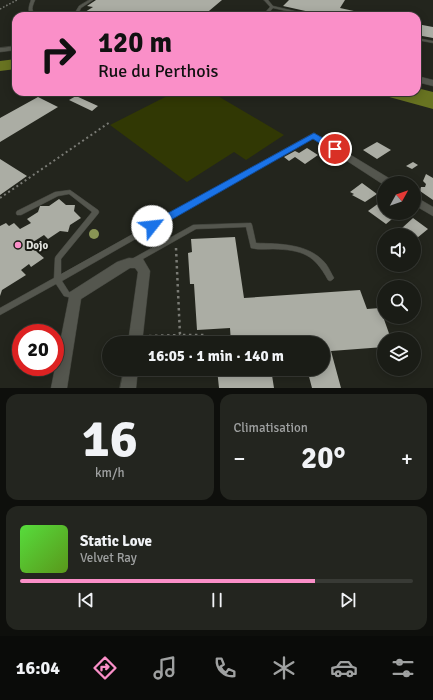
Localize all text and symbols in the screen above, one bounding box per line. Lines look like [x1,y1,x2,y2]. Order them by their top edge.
text: 120 m [98,26,172,60]
icon: right [32,28,84,80]
text: Rue du Perthois [98,60,218,82]
pin [318,132,352,166]
icon: arrive [324,138,346,160]
north arrow [377,176,421,220]
map controls [377,176,421,376]
position arrow [131,205,173,247]
button: sound [377,228,421,272]
place label: Dojo [26,239,48,252]
marker: Dojo [13,240,23,250]
button: search [377,280,421,324]
speed limit sign: 20 [12,324,64,376]
button: layers [377,332,421,376]
text: 16:05 · 1 min · 140 m [148,347,284,365]
text: 16 [82,407,138,471]
text: Climatisation [234,420,308,436]
text: 20° [301,440,345,477]
text: − [234,445,245,472]
text: + [401,445,413,472]
text: km/h [95,465,124,481]
text: Static Love [80,532,152,550]
text: Velvet Ray [80,550,137,566]
icon: previous [75,589,97,611]
icon: pause [206,589,228,611]
icon: next [337,589,359,611]
icon: directions [91,654,119,682]
icon: music [151,654,179,682]
icon: phone [211,654,239,682]
icon: climate [270,654,298,682]
icon: car [330,654,358,682]
icon: filters [389,654,417,682]
text: 16:04 [16,657,60,679]

